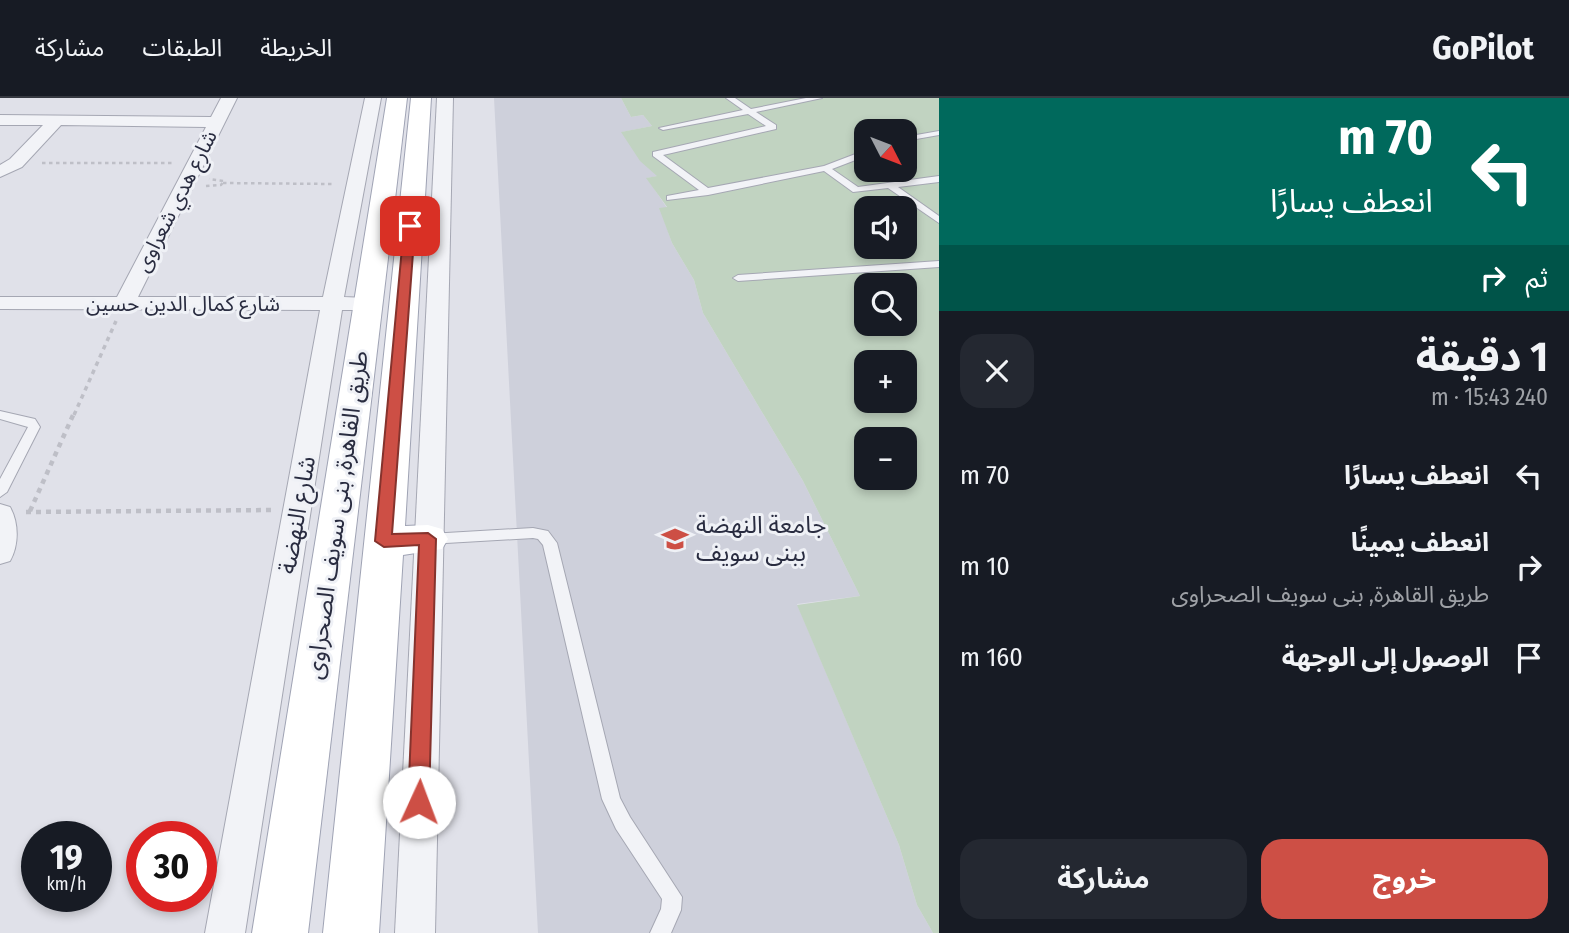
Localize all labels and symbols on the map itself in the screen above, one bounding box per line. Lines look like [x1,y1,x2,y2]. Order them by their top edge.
north arrow [854,119,917,182]
street label: شارع هدي شعراوى [129,126,225,277]
pin [380,196,440,256]
street label: شارع كمال الدين حسين [86,291,280,319]
street label: طريق القاهرة, بنى سويف الصحراوى [300,349,375,681]
street label: شارع النهضة [273,454,324,577]
place label: جامعة النهضة ببنى سويف [696,511,826,567]
school or university icon: جامعة النهضة ببنى سويف [660,524,690,554]
position arrow [382,765,456,839]
speed limit sign: 30 [126,821,217,912]

